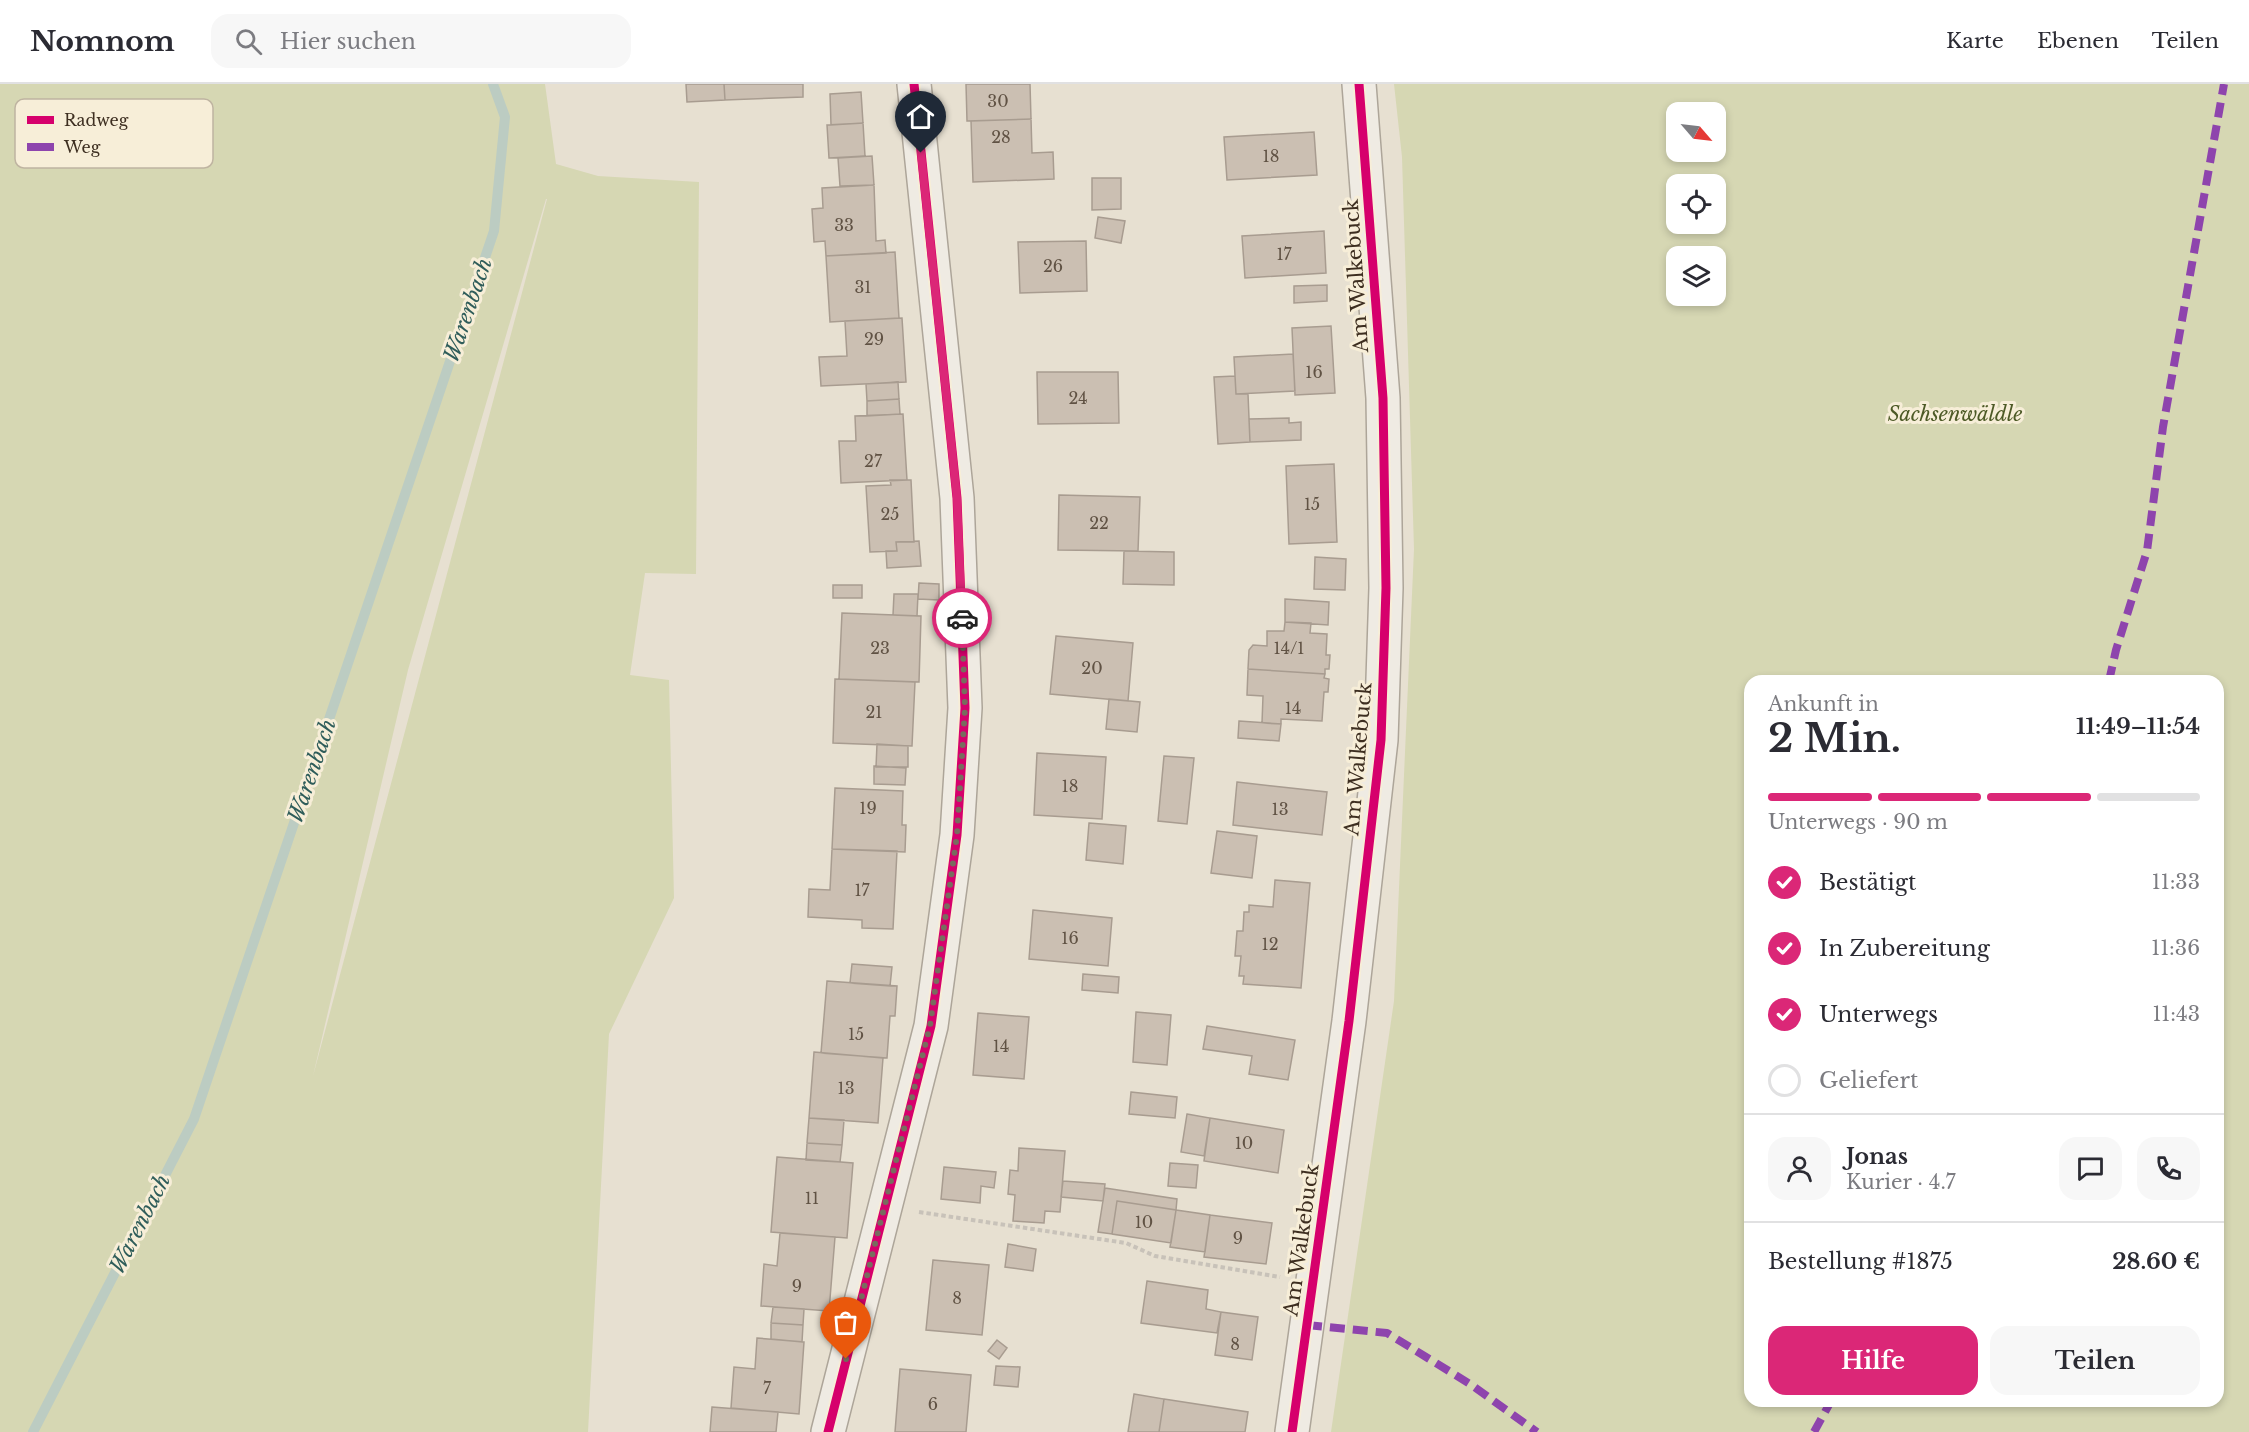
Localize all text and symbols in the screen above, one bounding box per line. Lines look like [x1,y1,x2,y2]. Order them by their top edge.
search box [211,14,631,68]
text: Nomnom [30,24,175,59]
icon: search [232,25,265,58]
text: Hier suchen [280,28,416,55]
text: Karte [1946,28,2004,54]
text: Ebenen [2037,28,2119,54]
text: Teilen [2152,28,2219,54]
pin [895,91,946,153]
house number: 30 [987,91,1009,111]
legend [15,99,213,168]
icon: home [904,100,937,133]
north arrow [1666,102,1726,162]
map controls [1666,102,1726,306]
text: Radweg [64,110,129,130]
house number: 28 [991,127,1011,147]
text: Weg [63,137,101,157]
house number: 18 [1263,146,1279,166]
button: locate [1666,174,1726,234]
street label: Am Walkebuck [1339,198,1373,355]
house number: 33 [834,215,854,235]
house number: 17 [1276,244,1293,264]
button: layers [1666,246,1726,306]
water label: Warenbach [438,255,498,365]
house number: 26 [1043,256,1063,276]
house number: 31 [855,277,872,297]
house number: 29 [864,329,884,349]
house number: 16 [1305,362,1323,382]
house number: 24 [1068,388,1088,408]
park label: Sachsenwäldle [1888,402,2022,426]
house number: 27 [864,451,883,471]
house number: 15 [1304,494,1320,514]
house number: 25 [881,504,899,524]
house number: 22 [1089,513,1109,533]
courier [932,588,992,648]
icon: car [946,602,979,635]
house number: 23 [870,638,890,658]
house number: 14/1 [1274,638,1305,658]
house number: 20 [1081,658,1103,678]
street label: Am Walkebuck [1339,681,1377,838]
text: Ankunft in [1768,692,1879,716]
house number: 14 [1285,698,1301,718]
house number: 21 [866,702,883,722]
text: 11:49–11:54 [2076,713,2200,740]
text: 2 Min. [1768,714,1901,763]
water label: Warenbach [282,716,342,826]
house number: 18 [1062,776,1078,796]
house number: 19 [859,798,877,818]
house number: 13 [1272,799,1289,819]
text: Unterwegs · 90 m [1768,810,1948,834]
icon: check [1768,866,1801,899]
text: Bestätigt [1819,869,1916,896]
text: 11:33 [2152,870,2200,894]
house number: 17 [854,880,871,900]
house number: 16 [1061,928,1079,948]
icon: check [1768,932,1801,965]
house number: 12 [1262,934,1279,954]
text: In Zubereitung [1819,935,1990,962]
text: 11:36 [2151,936,2200,960]
icon: check [1768,998,1801,1031]
text: Unterwegs [1819,1001,1938,1028]
text: 11:43 [2152,1002,2200,1026]
house number: 15 [848,1024,864,1044]
house number: 14 [993,1036,1009,1056]
text: Geliefert [1819,1067,1918,1094]
house number: 13 [838,1078,855,1098]
house number: 10 [1235,1133,1253,1153]
button: person [1768,1137,1831,1200]
button: chat [2059,1137,2122,1200]
button: phone [2137,1137,2200,1200]
text: Jonas [1846,1143,1908,1170]
street label: Am Walkebuck [1278,1162,1324,1319]
water label: Warenbach [104,1170,176,1278]
text: Kurier · 4.7 [1846,1170,1956,1194]
house number: 11 [805,1188,819,1208]
house number: 10 [1135,1212,1153,1232]
house number: 9 [1233,1228,1243,1248]
text: Bestellung #1875 [1768,1248,1953,1275]
text: 28.60 € [2112,1248,2200,1275]
house number: 9 [792,1276,802,1296]
house number: 8 [952,1288,962,1308]
pin [820,1297,871,1359]
icon: bag [829,1306,862,1339]
button: Hilfe [1768,1326,1978,1395]
button: Teilen [1990,1326,2200,1395]
house number: 8 [1230,1334,1240,1354]
house number: 7 [763,1378,772,1398]
house number: 6 [928,1394,938,1414]

